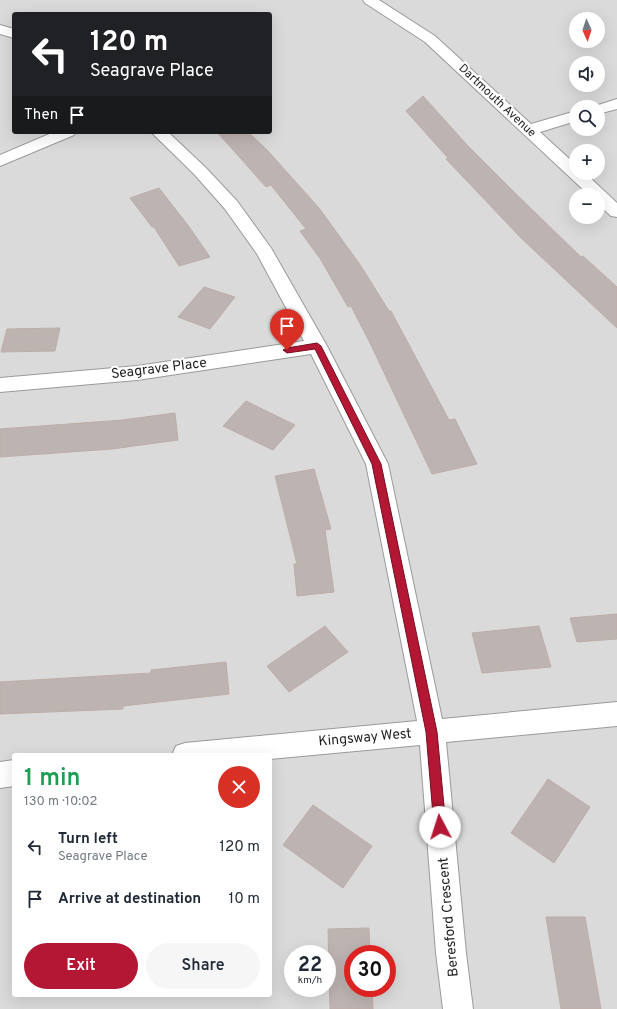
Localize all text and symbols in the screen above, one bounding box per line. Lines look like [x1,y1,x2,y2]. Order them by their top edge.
north arrow [569,12,605,48]
map controls [569,12,605,224]
text: 120 m [90,25,168,61]
icon: left [24,28,76,80]
button: sound [569,56,605,92]
text: Seagrave Place [90,60,214,83]
street label: Dartmouth Avenue [455,61,539,141]
button: search [569,100,605,136]
icon: arrive [66,104,88,126]
text: Then [24,106,58,125]
button: + [569,144,605,180]
button: − [569,188,605,224]
pin [270,309,304,350]
icon: arrive [276,315,298,337]
street label: Seagrave Place [110,355,208,383]
street label: Kingsway West [318,725,412,751]
text: 1 min [24,764,81,794]
button: close [218,766,260,808]
text: 130 m · 10:02 [24,794,98,810]
position arrow [419,806,461,848]
text: Turn left [58,830,118,849]
icon: left [24,836,46,858]
text: 120 m [219,838,260,857]
text: Seagrave Place [58,849,147,865]
street label: Beresford Crescent [435,857,463,977]
icon: arrive [24,888,46,910]
text: Arrive at destination [58,890,201,909]
text: 10 m [229,890,260,909]
button: Exit [24,943,138,989]
button: Share [146,943,260,989]
speed limit sign: 30 [344,945,396,997]
text: 22 [298,953,322,979]
text: km/h [298,974,322,987]

